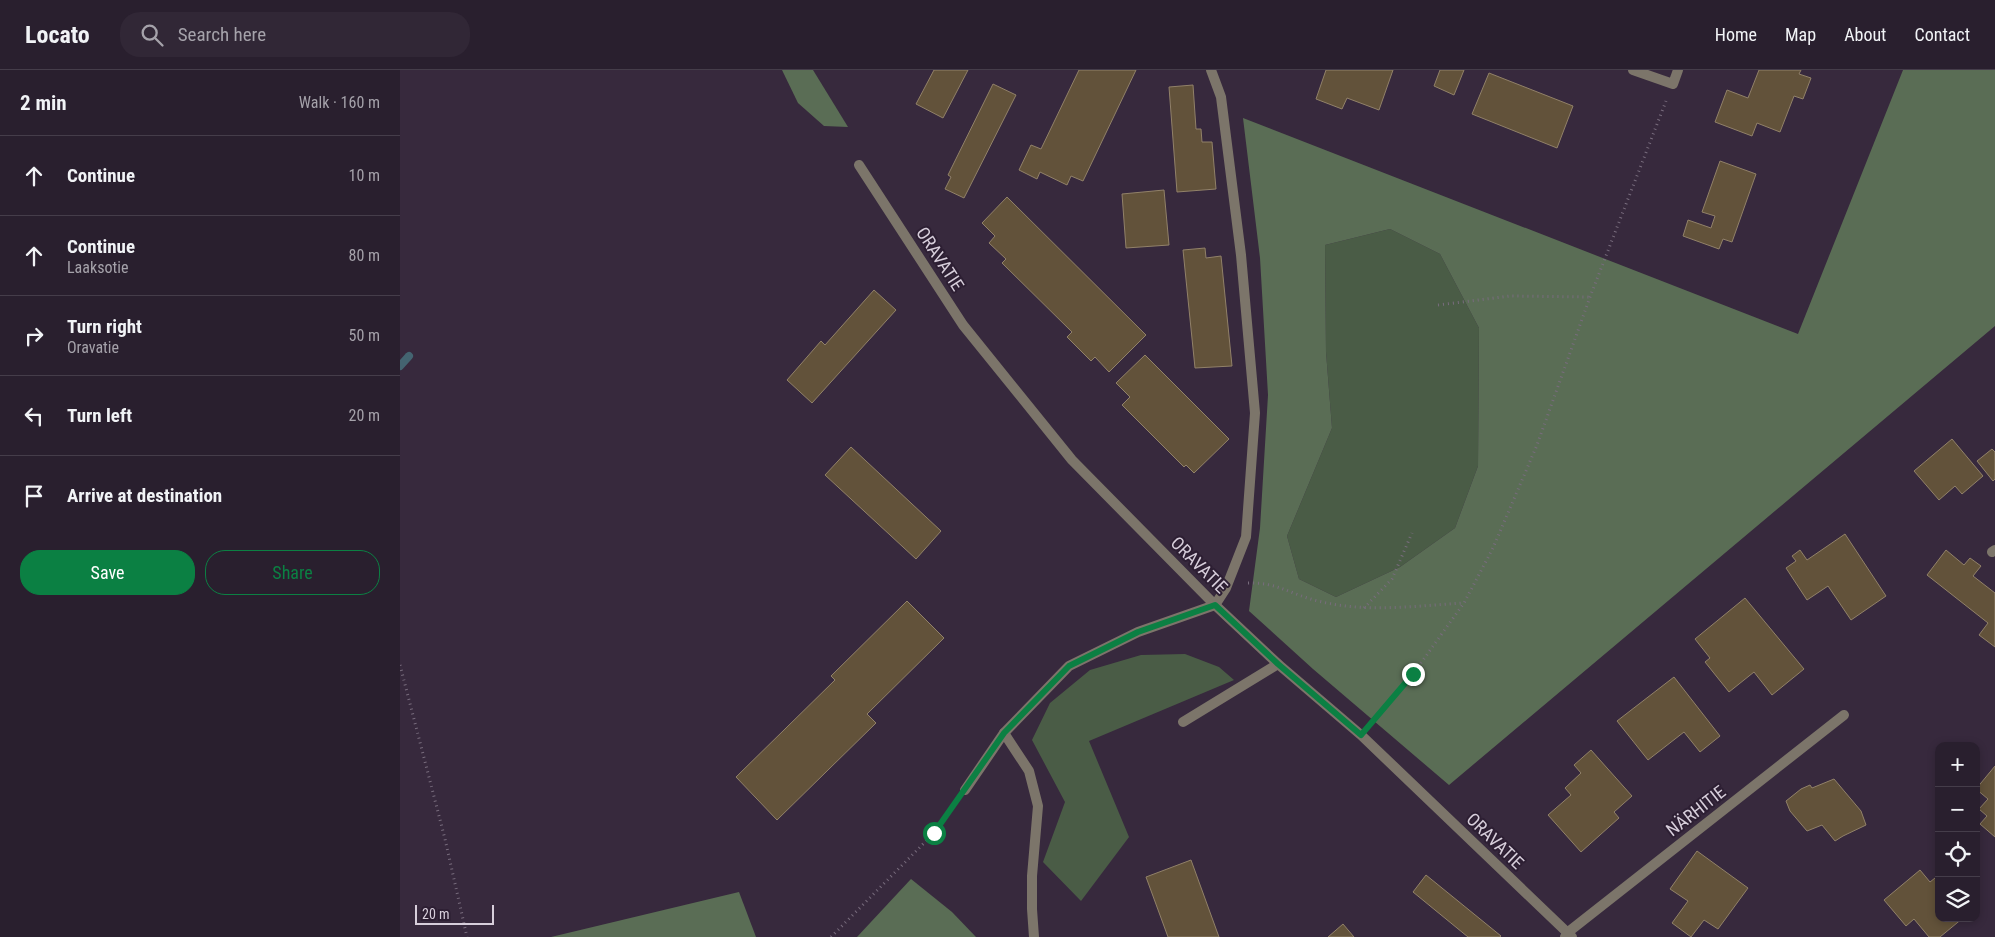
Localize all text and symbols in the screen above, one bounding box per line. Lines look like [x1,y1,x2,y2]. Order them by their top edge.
search box [120,12,470,57]
text: Locato [25,21,90,49]
icon: search [138,21,166,49]
text: Search here [178,23,266,46]
text: Home [1715,24,1757,45]
text: Map [1785,24,1816,45]
text: About [1844,24,1886,45]
text: Contact [1914,24,1970,45]
text: 2 min [20,91,67,115]
text: Walk · 160 m [299,93,380,112]
icon: ahead [20,162,48,190]
text: Continue [67,164,135,187]
text: 10 m [348,166,380,185]
street label: ORAVATIE [912,223,969,294]
text: Continue [67,235,135,258]
icon: ahead [20,242,48,270]
text: 80 m [348,246,380,265]
text: Laaksotie [67,258,128,277]
text: Turn right [67,315,142,338]
icon: right [20,322,48,350]
text: 50 m [348,326,380,345]
text: Oravatie [67,338,119,357]
icon: left [20,402,48,430]
text: Turn left [67,404,132,427]
text: 20 m [348,406,380,425]
icon: arrive [20,482,48,510]
text: Arrive at destination [67,484,222,507]
street label: ORAVATIE [1167,532,1232,597]
button: Save [20,550,195,595]
button: Share [205,550,380,595]
route end [1402,663,1425,686]
map controls [1935,742,1980,922]
button: + [1935,742,1980,787]
street label: NÄRHITIE [1662,781,1730,840]
button: − [1935,787,1980,832]
street label: ORAVATIE [1462,808,1528,873]
route start [923,822,946,845]
button: locate [1935,832,1980,877]
button: layers [1935,877,1980,922]
scale bar [415,902,494,925]
text: 20 m [422,906,450,922]

